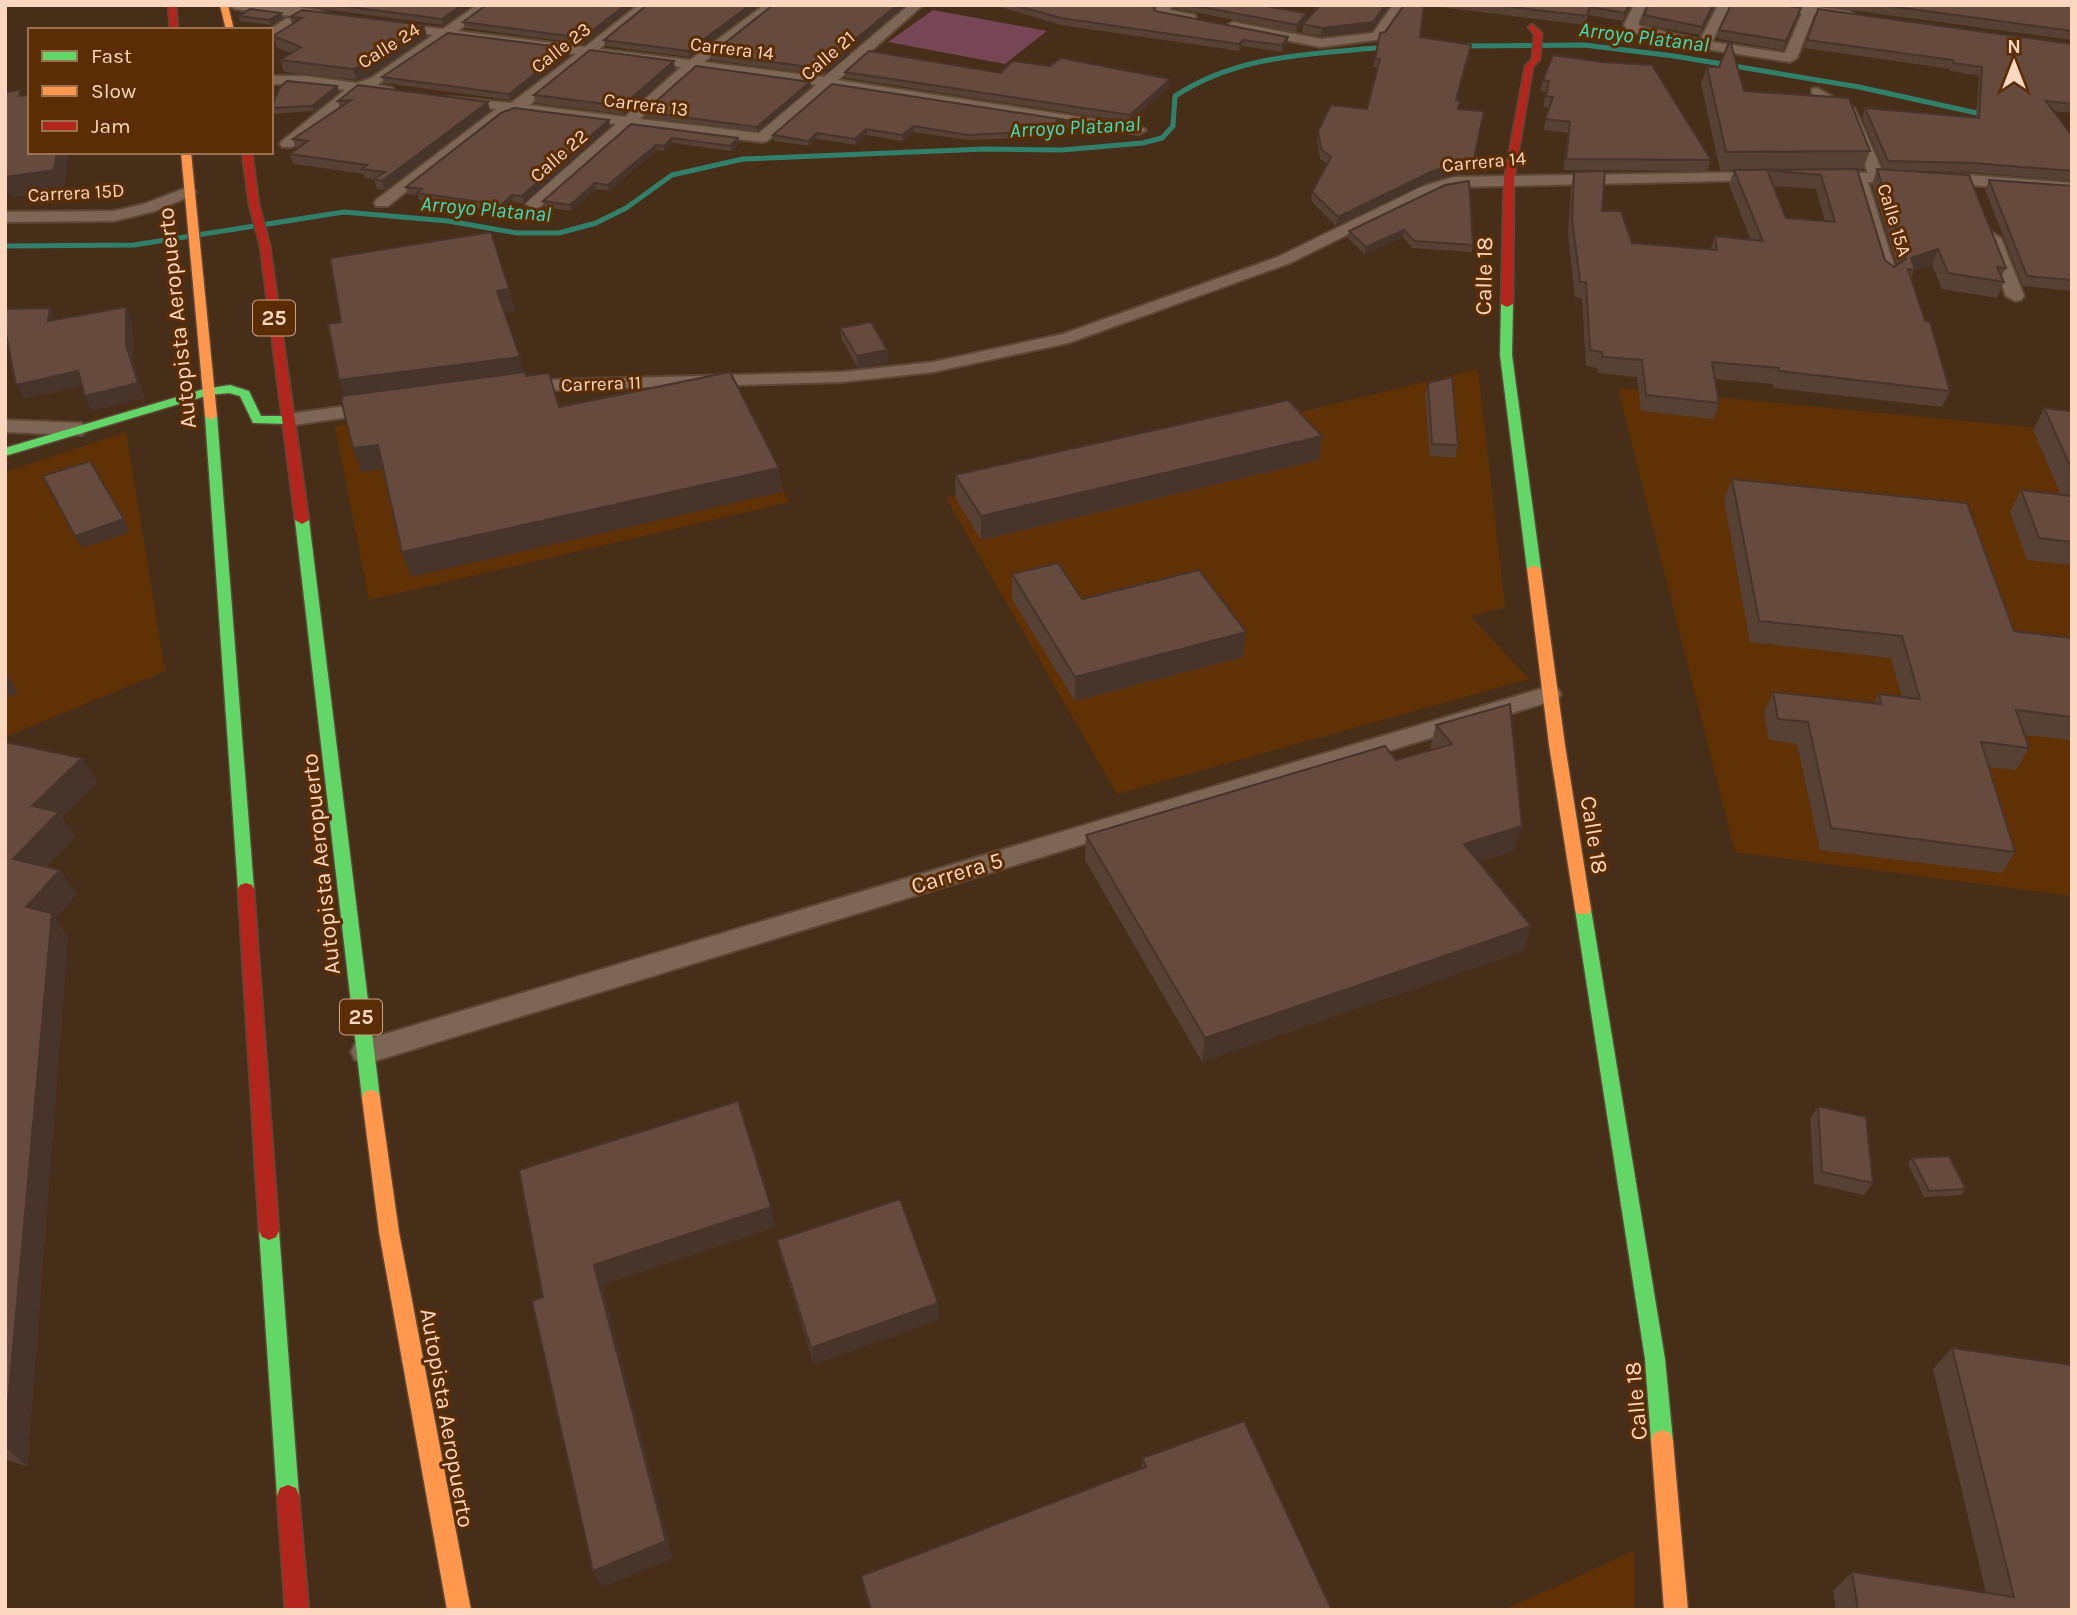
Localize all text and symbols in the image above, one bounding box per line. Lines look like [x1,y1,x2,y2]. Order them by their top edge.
water label: Arroyo Platanal [1578,17,1710,57]
street label: Calle 24 [354,18,424,74]
street label: Calle 23 [527,18,595,78]
street label: Calle 21 [797,27,859,85]
legend [28,28,273,154]
north arrow [1979,28,2049,98]
street label: Carrera 14 [689,33,776,65]
text: N [2007,36,2021,58]
text: Fast [91,44,132,68]
text: Slow [91,79,136,103]
street label: Carrera 13 [602,89,690,121]
water label: Arroyo Platanal [1009,112,1141,142]
text: Jam [91,114,131,138]
street label: Calle 22 [526,125,592,187]
street label: Carrera 14 [1441,147,1527,177]
street label: Carrera 15D [27,179,125,207]
street label: Calle 15A [1873,181,1915,259]
water label: Arroyo Platanal [420,191,552,227]
street label: Autopista Aeropuerto [152,206,202,430]
street label: Calle 18 [1470,236,1498,316]
road number: 25 [253,300,295,336]
street label: Carrera 11 [561,372,641,396]
street label: Autopista Aeropuerto [296,752,346,976]
street label: Calle 18 [1575,794,1613,876]
street label: Carrera 5 [908,846,1006,900]
road number: 25 [340,1000,382,1034]
street label: Autopista Aeropuerto [414,1306,480,1530]
street label: Calle 18 [1619,1361,1653,1441]

